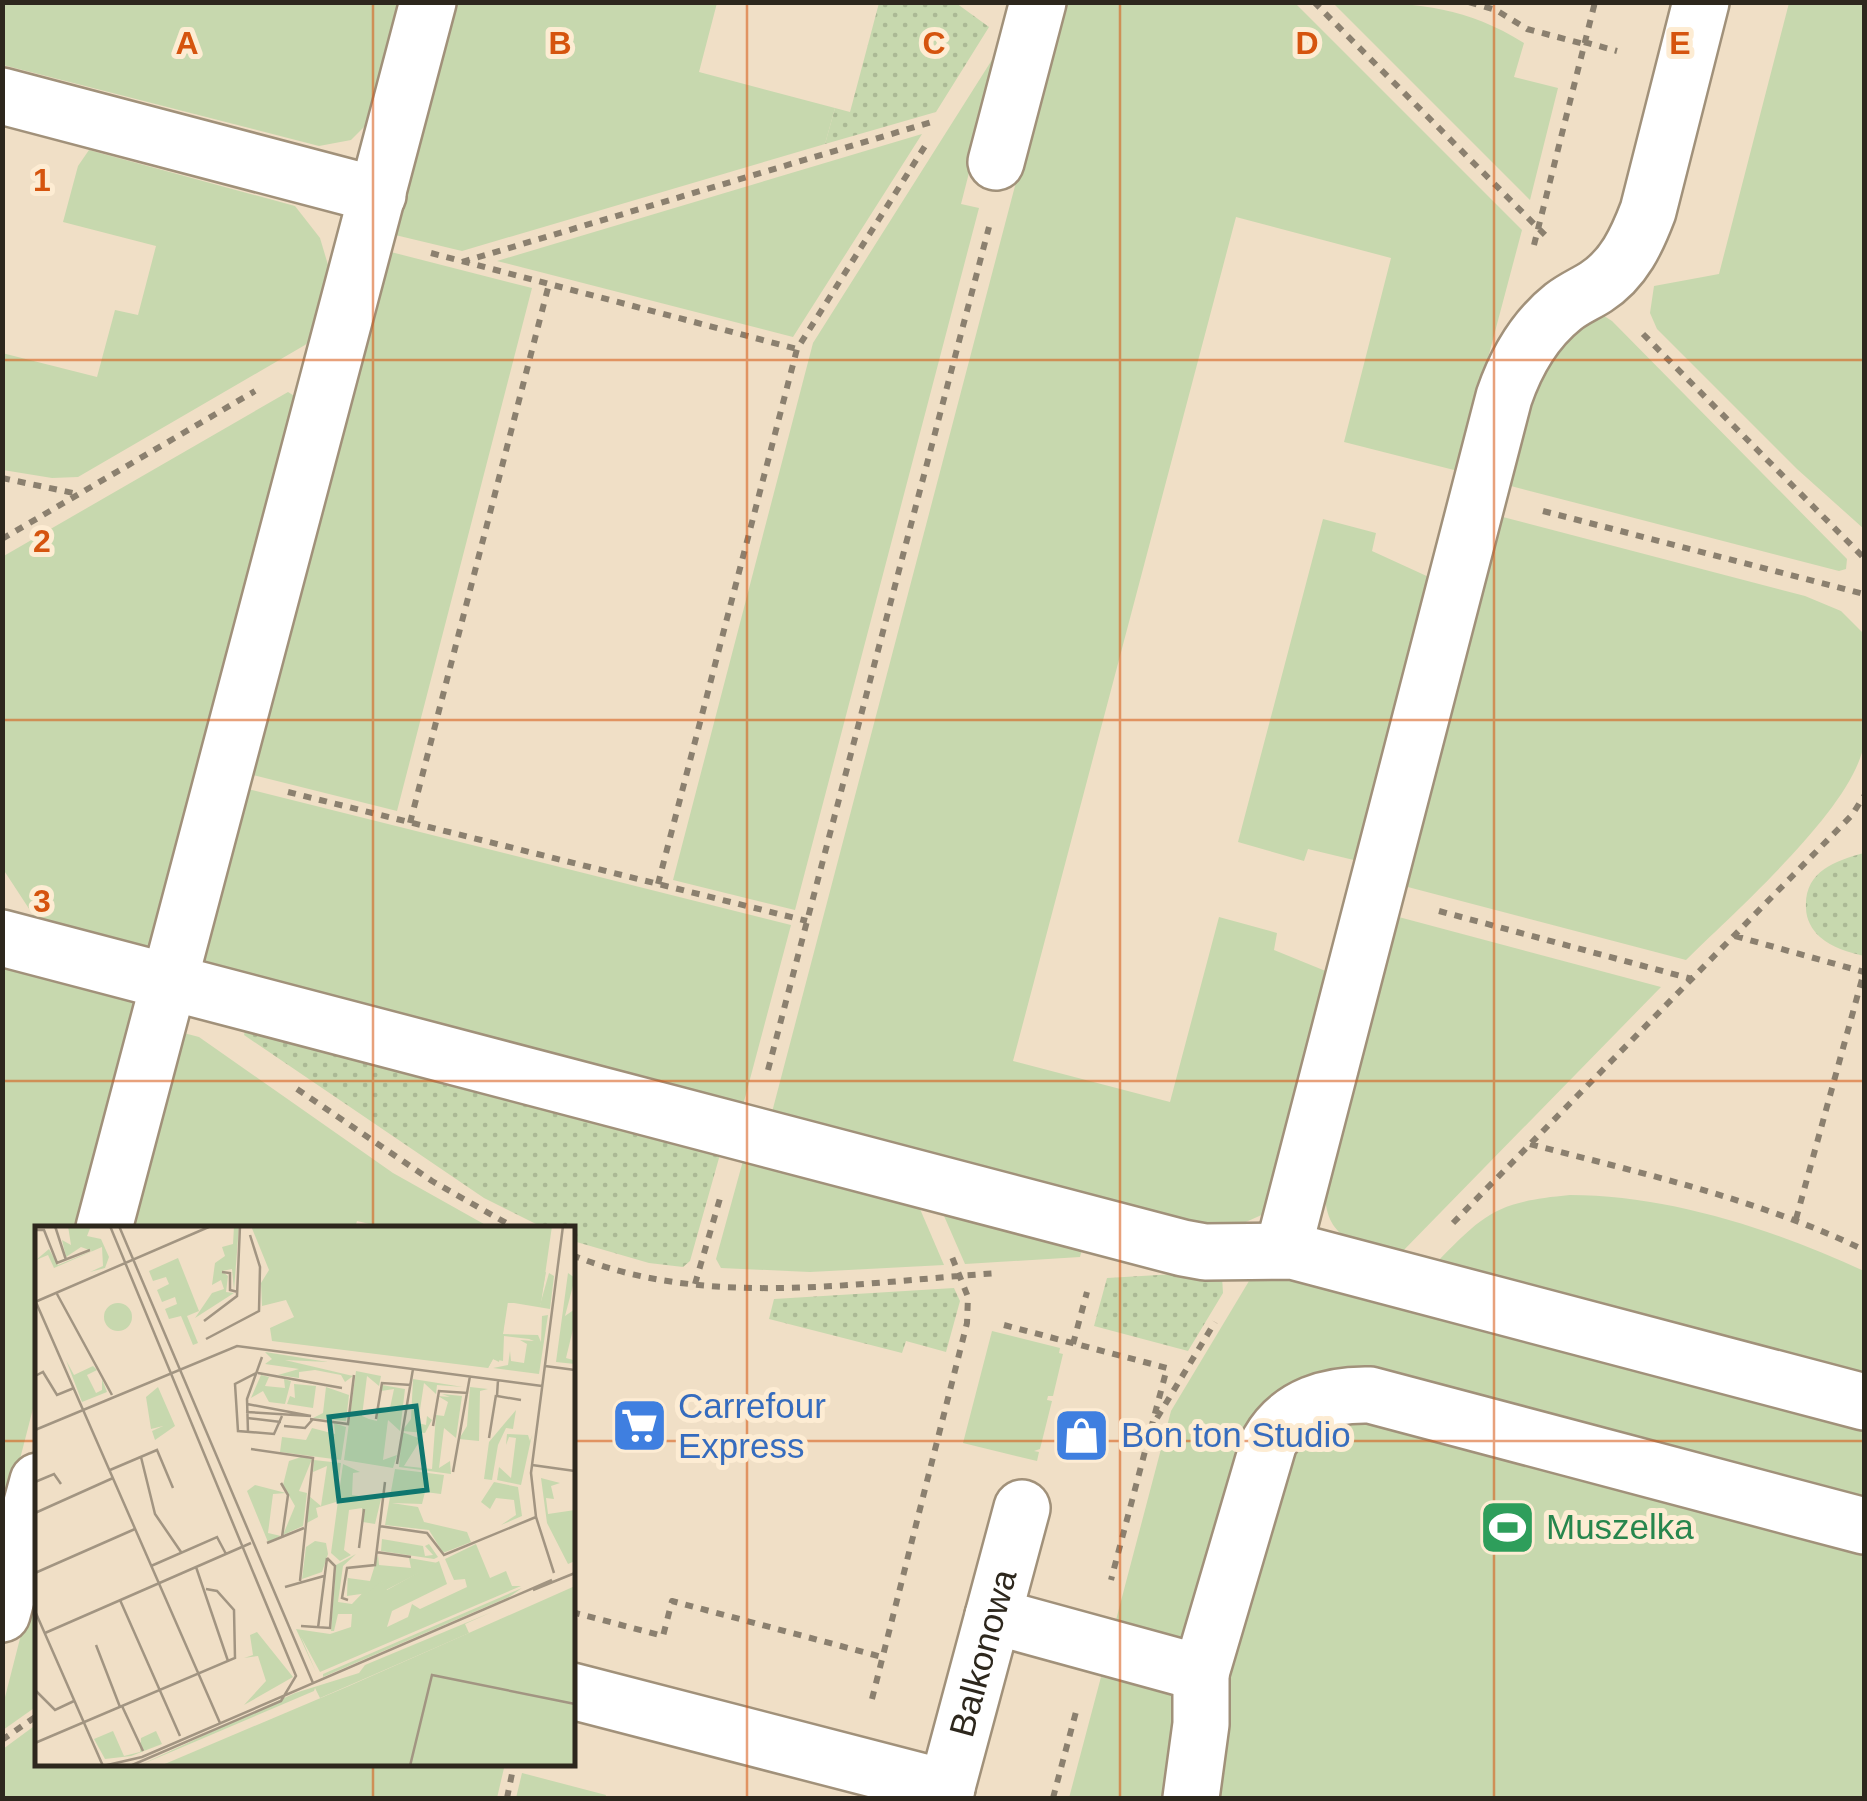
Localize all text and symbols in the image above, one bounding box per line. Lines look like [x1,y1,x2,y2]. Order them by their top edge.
text: A [175,25,199,61]
text: B [548,25,572,61]
text: C [922,25,946,61]
text: D [1295,25,1319,61]
text: E [1669,25,1691,61]
text: 1 [33,162,51,198]
text: 2 [33,523,51,559]
text: 3 [33,883,51,919]
inset map [35,1226,575,1766]
place label: Carrefour Express [678,1386,826,1465]
supermarket icon: Carrefour Express [609,1396,669,1456]
shop icon: Bon ton Studio [1052,1405,1112,1465]
place label: Bon ton Studio [1121,1415,1351,1454]
sports icon: Muszelka [1477,1497,1537,1557]
place label: Muszelka [1546,1507,1694,1546]
street label: Balkonowa [941,1565,1024,1741]

